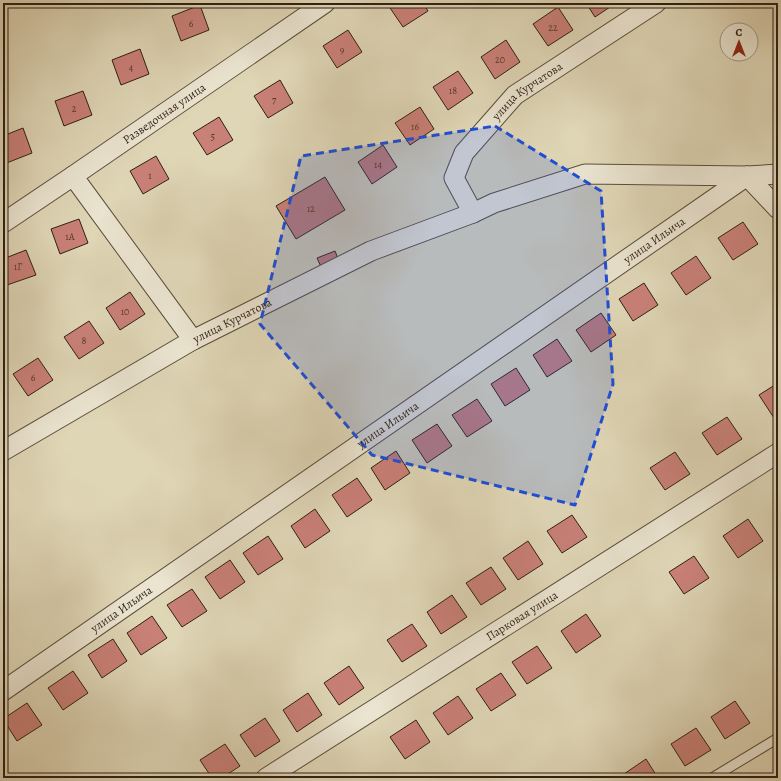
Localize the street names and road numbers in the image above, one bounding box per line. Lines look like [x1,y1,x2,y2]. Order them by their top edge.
street label: улица Курчатова [488,58,566,124]
street label: Разведочная улица [120,79,209,148]
street label: улица Ильича [619,213,689,268]
street label: улица Курчатова [189,294,275,347]
street label: улица Ильича [353,397,422,452]
street label: улица Ильича [87,582,156,637]
street label: Парковая улица [483,587,561,644]

